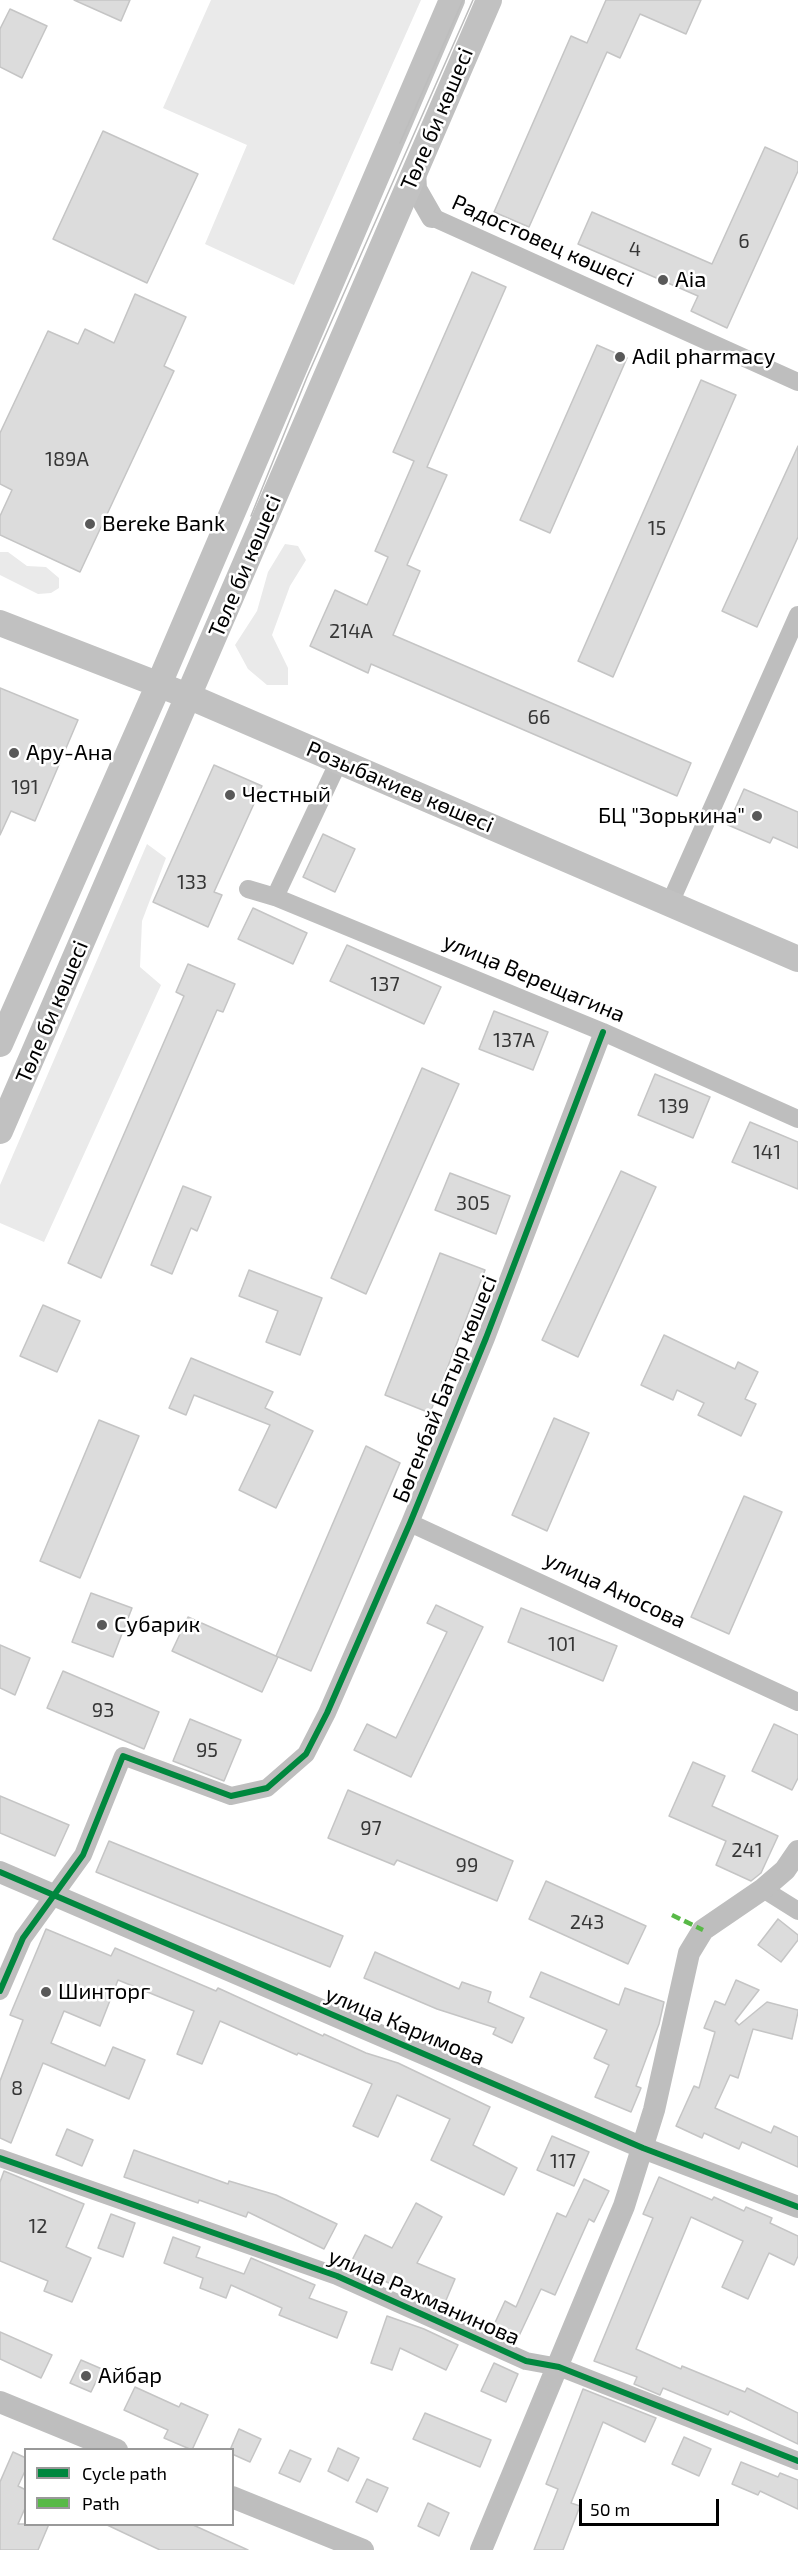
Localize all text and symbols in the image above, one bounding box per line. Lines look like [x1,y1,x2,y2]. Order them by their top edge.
street label: Төле би көшесі [395,44,479,194]
street label: Радостовец көшесі [448,189,638,293]
house number: 6 [738,229,750,253]
house number: 4 [629,237,641,261]
place label: Aia [675,267,706,293]
marker: Aia [656,273,670,287]
place label: Adil pharmacy [632,344,775,370]
marker: Adil pharmacy [613,350,627,364]
house number: 189А [45,447,89,471]
street label: Төле би көшесі [203,491,287,641]
place label: Bereke Bank [102,511,225,537]
house number: 15 [648,516,666,540]
marker: Bereke Bank [83,517,97,531]
house number: 214А [329,619,373,643]
house number: 66 [528,705,550,729]
street label: Розыбакиев көшесі [302,736,498,838]
place label: Ару-Ана [26,740,113,766]
marker: Ару-Ана [7,746,21,760]
house number: 191 [11,775,39,799]
place label: Честный [242,782,331,808]
marker: Честный [223,788,237,802]
place label: БЦ "Зорькина" [598,803,745,829]
marker: БЦ "Зорькина" [750,809,764,823]
house number: 133 [177,870,207,894]
street label: улица Верещагина [439,928,629,1028]
street label: Төле би көшесі [10,937,94,1087]
house number: 137 [370,972,400,996]
house number: 137А [493,1028,535,1052]
house number: 139 [659,1094,689,1118]
house number: 141 [753,1140,781,1164]
house number: 305 [456,1191,490,1215]
street label: Бөгенбай Батыр көшесі [387,1272,503,1506]
street label: улица Аносова [540,1546,690,1634]
place label: Субарик [114,1612,200,1638]
marker: Субарик [95,1618,109,1632]
house number: 101 [548,1632,576,1656]
house number: 93 [92,1698,114,1722]
house number: 95 [196,1738,218,1762]
house number: 97 [360,1816,382,1840]
house number: 241 [731,1838,763,1862]
house number: 99 [456,1853,478,1877]
house number: 243 [570,1910,604,1934]
place label: Шинторг [58,1979,150,2005]
street label: улица Каримова [321,1980,489,2072]
marker: Шинторг [39,1985,53,1999]
house number: 8 [11,2076,23,2100]
house number: 117 [550,2149,576,2173]
house number: 12 [28,2214,48,2238]
street label: улица Рахманинова [324,2243,524,2351]
place label: Айбар [98,2363,162,2389]
marker: Айбар [79,2369,93,2383]
legend [24,2448,234,2526]
text: Cycle path [82,2462,167,2484]
scale bar [582,2487,722,2525]
text: Path [82,2492,120,2514]
text: 50 m [590,2498,630,2520]

